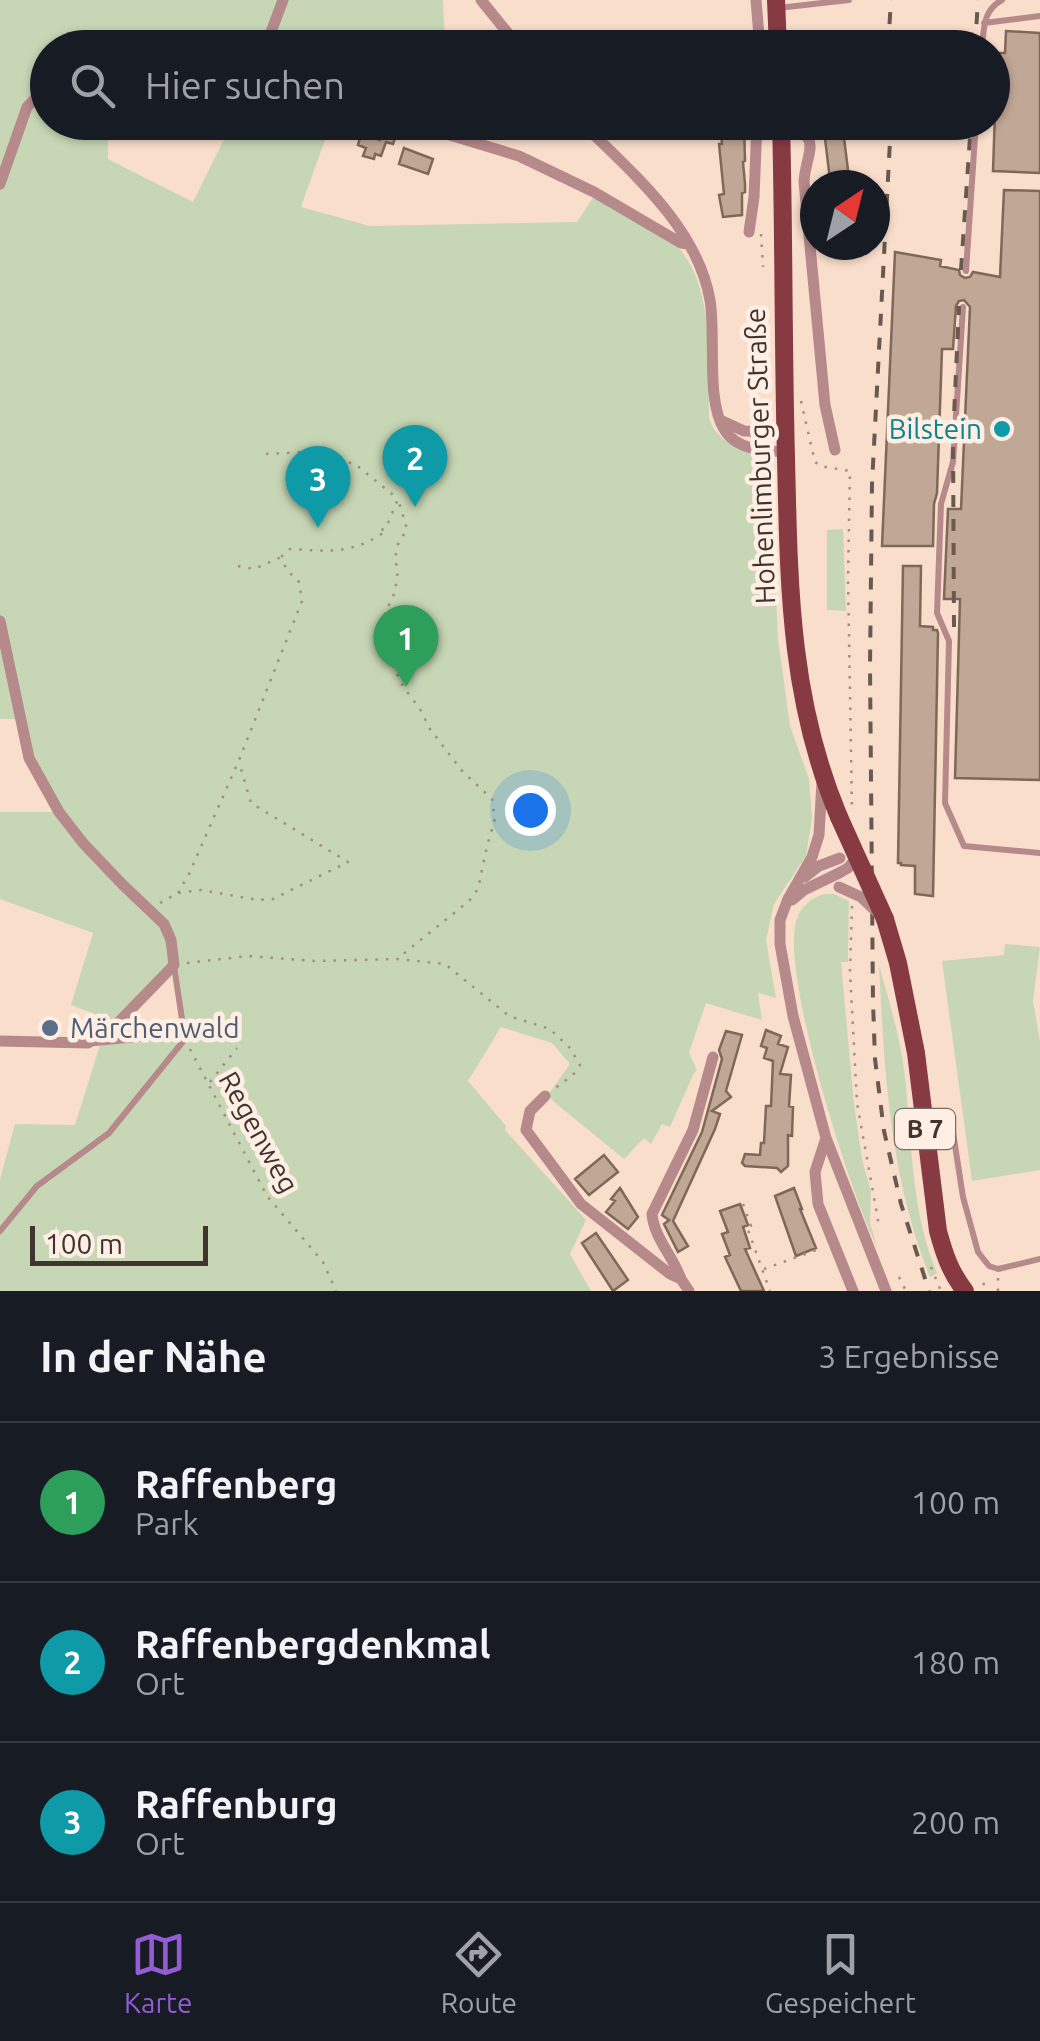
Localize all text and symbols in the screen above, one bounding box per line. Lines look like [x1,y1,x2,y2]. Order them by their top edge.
search box [30,30,1010,140]
icon: search [65,58,120,113]
text: Hier suchen [145,64,345,106]
north arrow [800,170,890,260]
street label: Hohenlimburger Straße [739,307,780,605]
place label: Bilstein [889,413,982,444]
marker: Bilstein [991,418,1013,440]
pin: 2 [382,424,448,507]
pin: 3 [286,446,350,528]
pin: 1 [374,604,438,687]
your location [505,785,556,836]
place label: Märchenwald [70,1012,240,1043]
marker: Märchenwald [39,1017,61,1039]
street label: Regenweg [213,1066,305,1198]
road number: B 7 [895,1109,955,1149]
scale bar [30,1221,208,1266]
text: 100 m [45,1228,123,1259]
text: In der Nähe [40,1333,267,1380]
text: 3 Ergebnisse [818,1338,1000,1374]
text: Raffenberg [135,1463,337,1505]
text: 1 [63,1484,82,1520]
text: 100 m [911,1484,1000,1520]
text: Park [135,1505,199,1541]
text: Raffenbergdenkmal [135,1623,490,1665]
text: 2 [63,1644,82,1680]
text: 180 m [911,1644,1000,1680]
text: Ort [135,1665,185,1701]
text: Raffenburg [135,1783,338,1825]
text: 3 [63,1804,82,1840]
text: 200 m [911,1804,1000,1840]
text: Ort [135,1825,185,1861]
tab: Karte [124,1927,193,2018]
tab: Route [441,1927,517,2018]
tab: Gespeichert [765,1927,916,2018]

